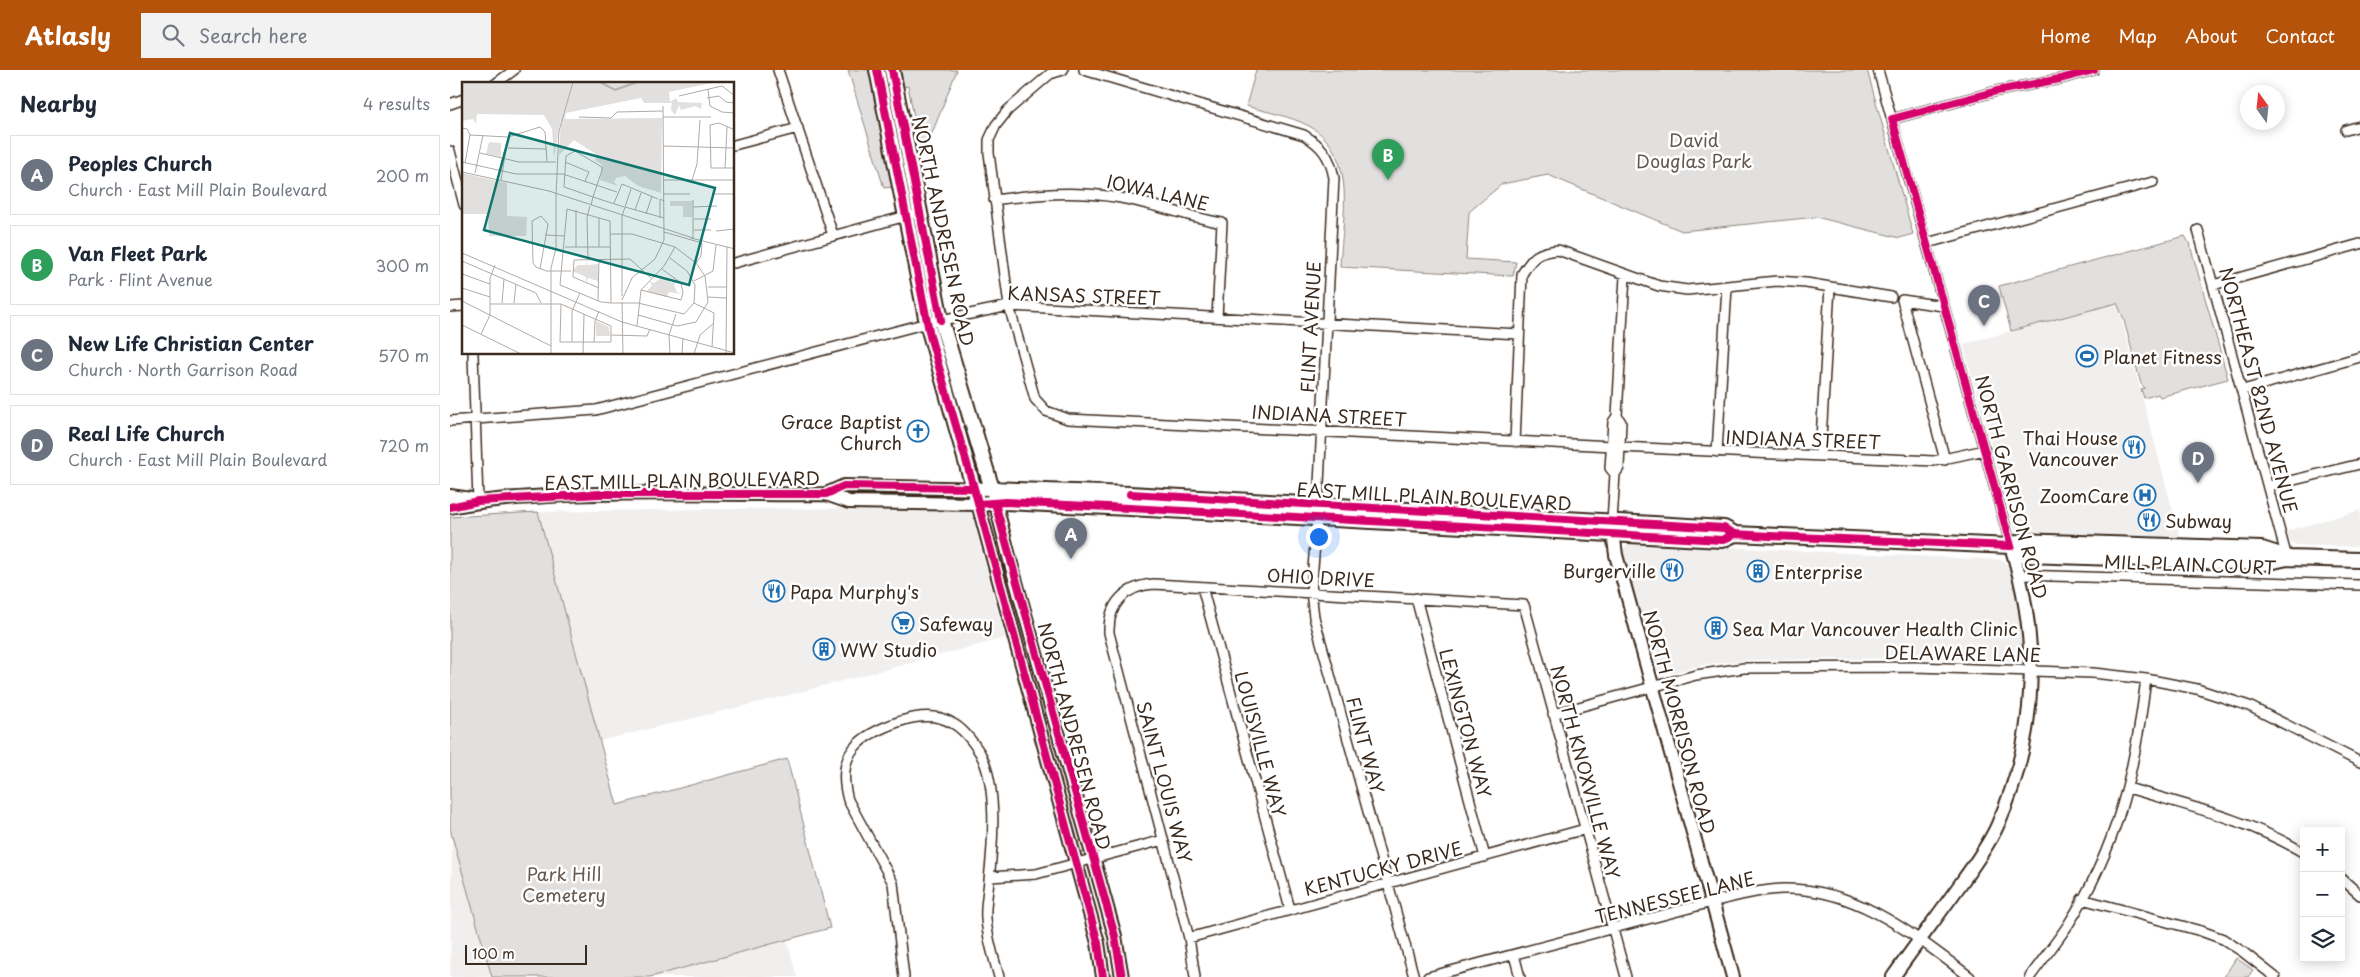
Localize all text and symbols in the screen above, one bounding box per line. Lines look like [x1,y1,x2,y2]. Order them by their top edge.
search box [141,13,491,58]
text: Atlasly [25,17,111,53]
icon: search [159,21,187,49]
text: Search here [199,21,308,49]
text: Home [2040,22,2090,49]
text: Map [2118,22,2157,49]
text: About [2185,22,2237,49]
text: Contact [2265,22,2335,49]
inset map [462,82,735,355]
north arrow [2240,85,2285,130]
text: Nearby [20,87,97,119]
text: 4 results [363,91,430,115]
street label: NORTH ANDRESEN ROAD [906,113,982,349]
park label: David Douglas Park [1636,126,1752,174]
pin: B [1372,139,1404,180]
text: Peoples Church [68,149,212,177]
text: A [31,163,43,187]
text: 200 m [376,163,429,187]
street label: IOWA LANE [1104,167,1212,217]
text: Church · East Mill Plain Boulevard [68,177,327,201]
text: Van Fleet Park [68,239,208,267]
text: B [32,253,42,277]
text: 300 m [375,253,429,277]
street label: FLINT AVENUE [1293,260,1327,394]
street label: NORTHEAST 82ND AVENUE [2213,264,2305,516]
text: Park · Flint Avenue [68,267,213,291]
street label: KANSAS STREET [1007,279,1162,311]
pin: C [1968,285,2000,326]
text: New Life Christian Center [68,329,314,357]
text: C [31,343,43,367]
text: 570 m [378,343,429,367]
place label: Planet Fitness [2103,343,2222,370]
sports icon: Planet Fitness [2075,344,2099,368]
text: Church · North Garrison Road [68,357,298,381]
street label: NORTH GARRISON ROAD [1969,372,2055,602]
street label: INDIANA STREET [1251,397,1408,433]
place label: Grace Baptist Church [781,408,902,456]
text: Real Life Church [68,419,225,447]
church icon: Grace Baptist Church [906,419,930,443]
street label: INDIANA STREET [1725,423,1882,455]
place label: Thai House Vancouver [2023,424,2119,472]
text: D [31,433,43,457]
text: 720 m [379,433,429,457]
restaurant icon: Thai House Vancouver [2122,435,2146,459]
pin: D [2182,442,2214,483]
text: Church · East Mill Plain Boulevard [68,447,327,471]
street label: EAST MILL PLAIN BOULEVARD [544,464,820,496]
street label: EAST MILL PLAIN BOULEVARD [1296,475,1572,517]
place label: ZoomCare [2039,482,2129,509]
hospital icon: ZoomCare [2133,483,2157,507]
place label: Subway [2165,507,2232,534]
restaurant icon: Subway [2137,508,2161,532]
pin: A [1055,518,1087,559]
your location [1306,524,1332,550]
street label: MILL PLAIN COURT [2104,548,2277,581]
place label: Burgerville [1563,557,1656,584]
restaurant icon: Burgerville [1660,558,1684,582]
place label: Enterprise [1774,558,1863,585]
building icon: Enterprise [1746,559,1770,583]
street label: OHIO DRIVE [1266,561,1376,593]
place label: Papa Murphy's [790,578,919,605]
restaurant icon: Papa Murphy's [762,579,786,603]
street label: NORTH MORRISON ROAD [1637,607,1723,837]
place label: Safeway [919,610,993,637]
supermarket icon: Safeway [891,611,915,635]
place label: Sea Mar Vancouver Health Clinic [1732,615,2018,642]
building icon: Sea Mar Vancouver Health Clinic [1704,616,1728,640]
street label: NORTH ANDRESEN ROAD [1032,619,1118,853]
place label: WW Studio [840,636,937,663]
building icon: WW Studio [812,637,836,661]
street label: DELAWARE LANE [1884,638,2042,668]
street label: LEXINGTON WAY [1433,645,1499,801]
street label: NORTH KNOXVILLE WAY [1544,662,1628,882]
street label: LOUISVILLE WAY [1229,668,1294,820]
street label: FLINT WAY [1340,694,1392,797]
street label: SAINT LOUIS WAY [1130,698,1200,866]
map controls [2300,827,2345,962]
button: + [2300,827,2345,872]
street label: KENTUCKY DRIVE [1301,834,1465,902]
park label: Park Hill Cemetery [522,860,606,908]
street label: TENNESSEE LANE [1592,864,1758,930]
button: − [2300,872,2345,917]
button: layers [2300,917,2345,962]
scale bar [465,942,588,965]
text: 100 m [472,943,515,964]

